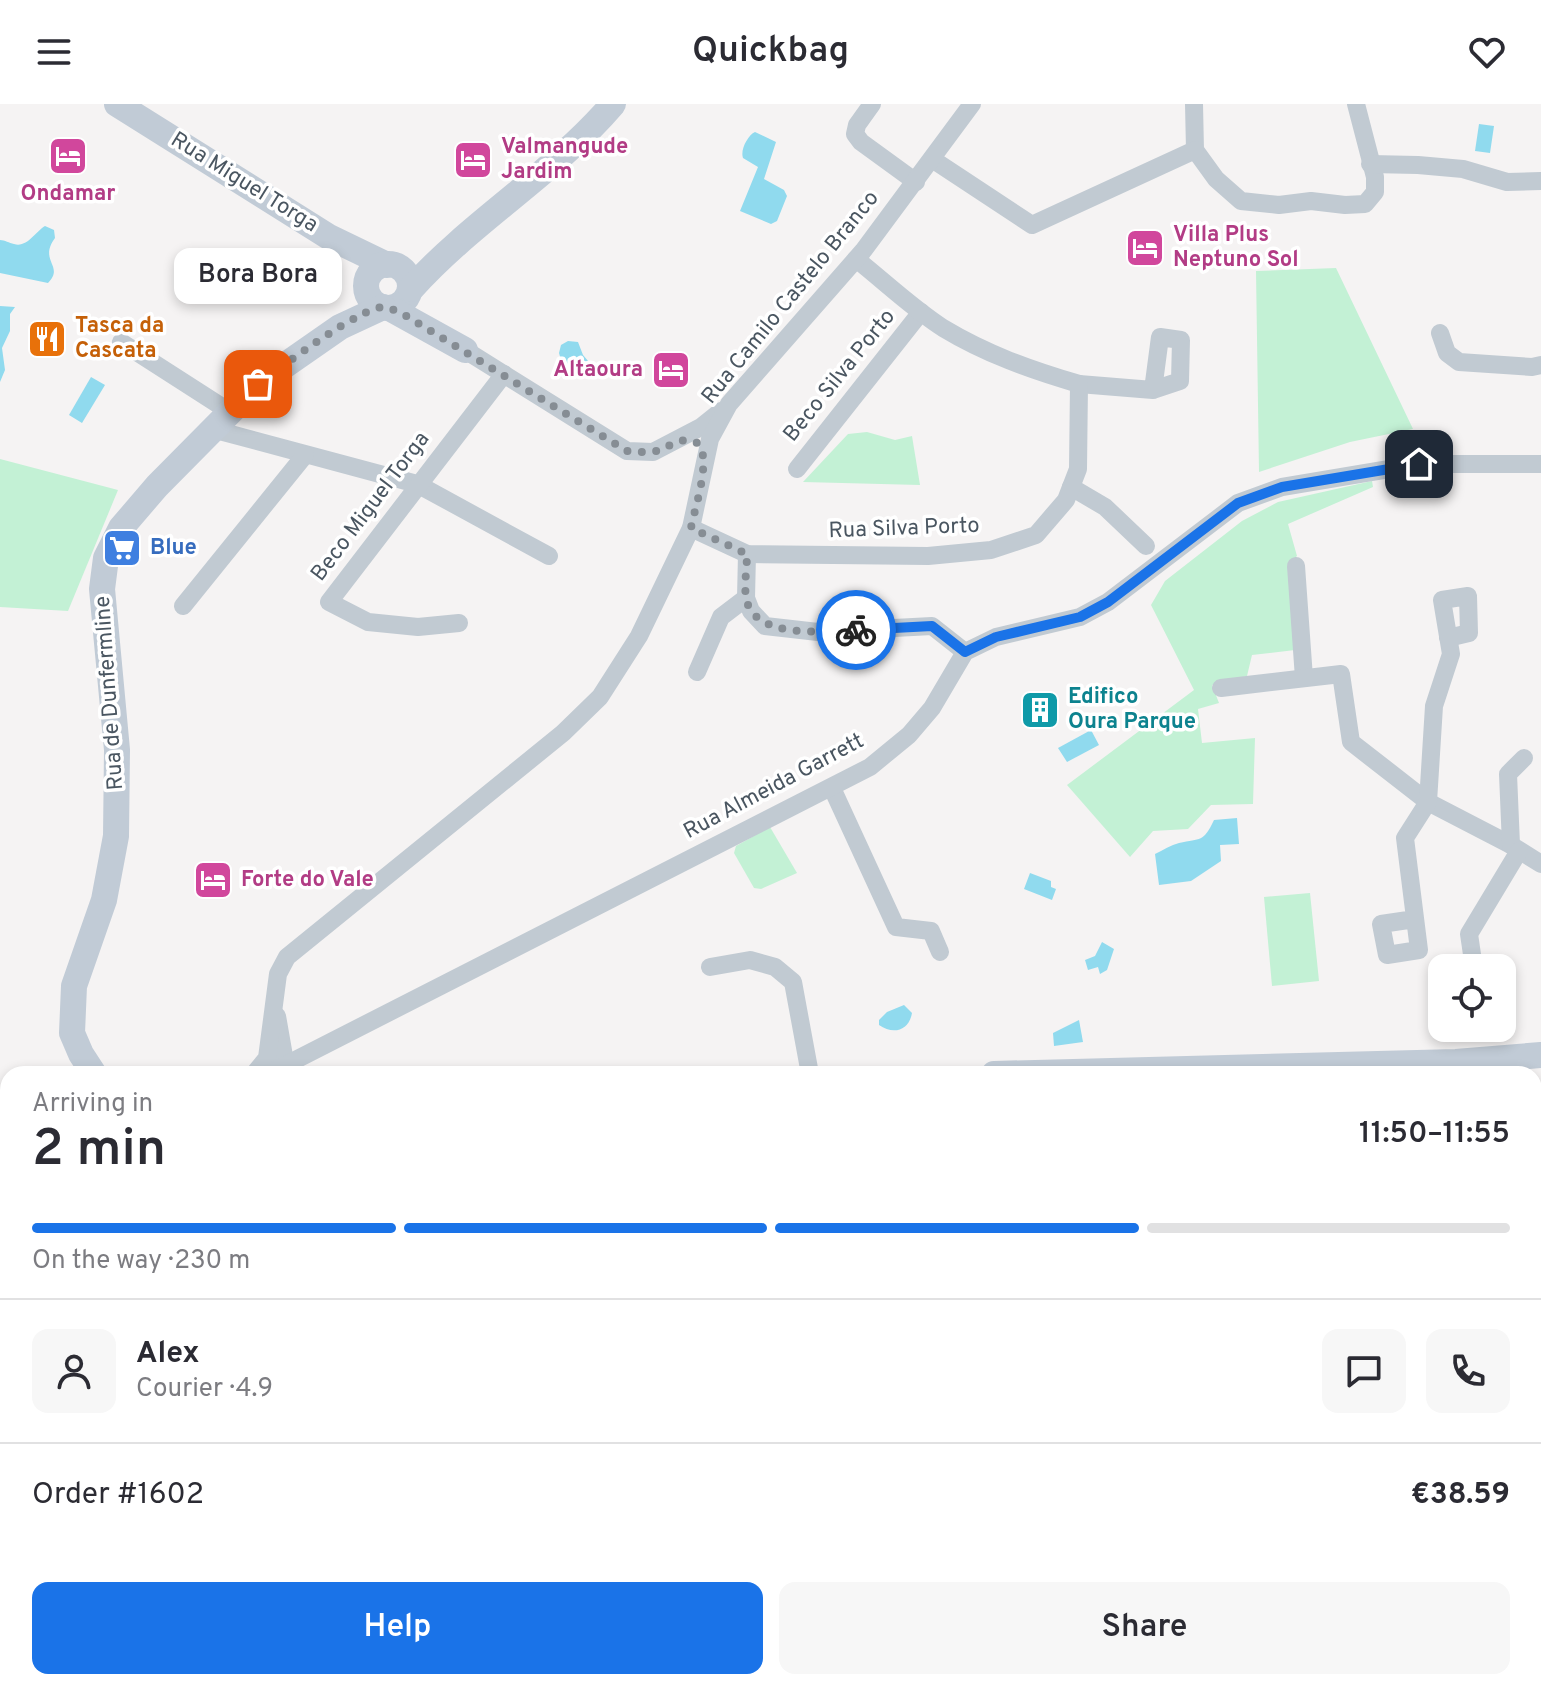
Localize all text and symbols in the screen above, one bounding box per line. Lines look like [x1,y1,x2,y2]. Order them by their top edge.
text: Quickbag [692,29,849,75]
icon: menu [32,30,76,74]
icon: heart [1465,30,1509,74]
street label: Rua Miguel Torga [165,127,323,239]
place label: Valmangude Jardim [501,134,628,186]
hotel icon: Ondamar [47,135,89,177]
hotel icon: Valmangude Jardim [452,139,494,181]
place label: Ondamar [21,181,115,208]
street label: Rua Camilo Castelo Branco [697,186,885,410]
place label: Villa Plus Neptuno Sol [1173,222,1299,274]
hotel icon: Villa Plus Neptuno Sol [1124,227,1166,269]
callout: Bora Bora [174,248,342,304]
text: Bora Bora [198,259,318,292]
street label: Beco Silva Porto [778,304,902,448]
place label: Tasca da Cascata [75,313,164,365]
restaurant icon: Tasca da Cascata [26,318,68,360]
hotel icon: Altaoura [650,349,692,391]
pin [224,350,292,418]
place label: Altaoura [553,357,643,384]
icon: bag [236,362,280,406]
street label: Beco Miguel Torga [306,427,436,587]
pin [1385,430,1453,498]
icon: home [1397,442,1441,486]
street label: Rua Silva Porto [828,513,980,545]
supermarket icon: Blue [101,527,143,569]
place label: Blue [150,535,197,562]
courier [816,590,896,670]
street label: Rua de Dunfermline [90,595,130,791]
icon: bike [834,608,878,652]
place label: Edifico Oura Parque [1068,684,1196,736]
building icon: Edifico Oura Parque [1019,689,1061,731]
street label: Rua Almeida Garrett [679,728,869,846]
hotel icon: Forte do Vale [192,859,234,901]
place label: Forte do Vale [241,867,374,894]
map controls [1428,954,1516,1042]
button: locate [1428,954,1516,1042]
text: Arriving in [32,1088,153,1121]
text: 11:50–11:55 [1359,1116,1510,1153]
text: 2 min [32,1118,166,1184]
text: On the way · 230 m [32,1245,250,1278]
button: person [32,1329,116,1413]
button: chat [1322,1329,1406,1413]
button: phone [1426,1329,1510,1413]
text: Alex [136,1336,200,1373]
text: Courier · 4.9 [136,1373,273,1406]
text: Order #1602 [32,1477,204,1514]
text: €38.59 [1411,1477,1510,1514]
button: Help [32,1582,763,1674]
button: Share [779,1582,1510,1674]

